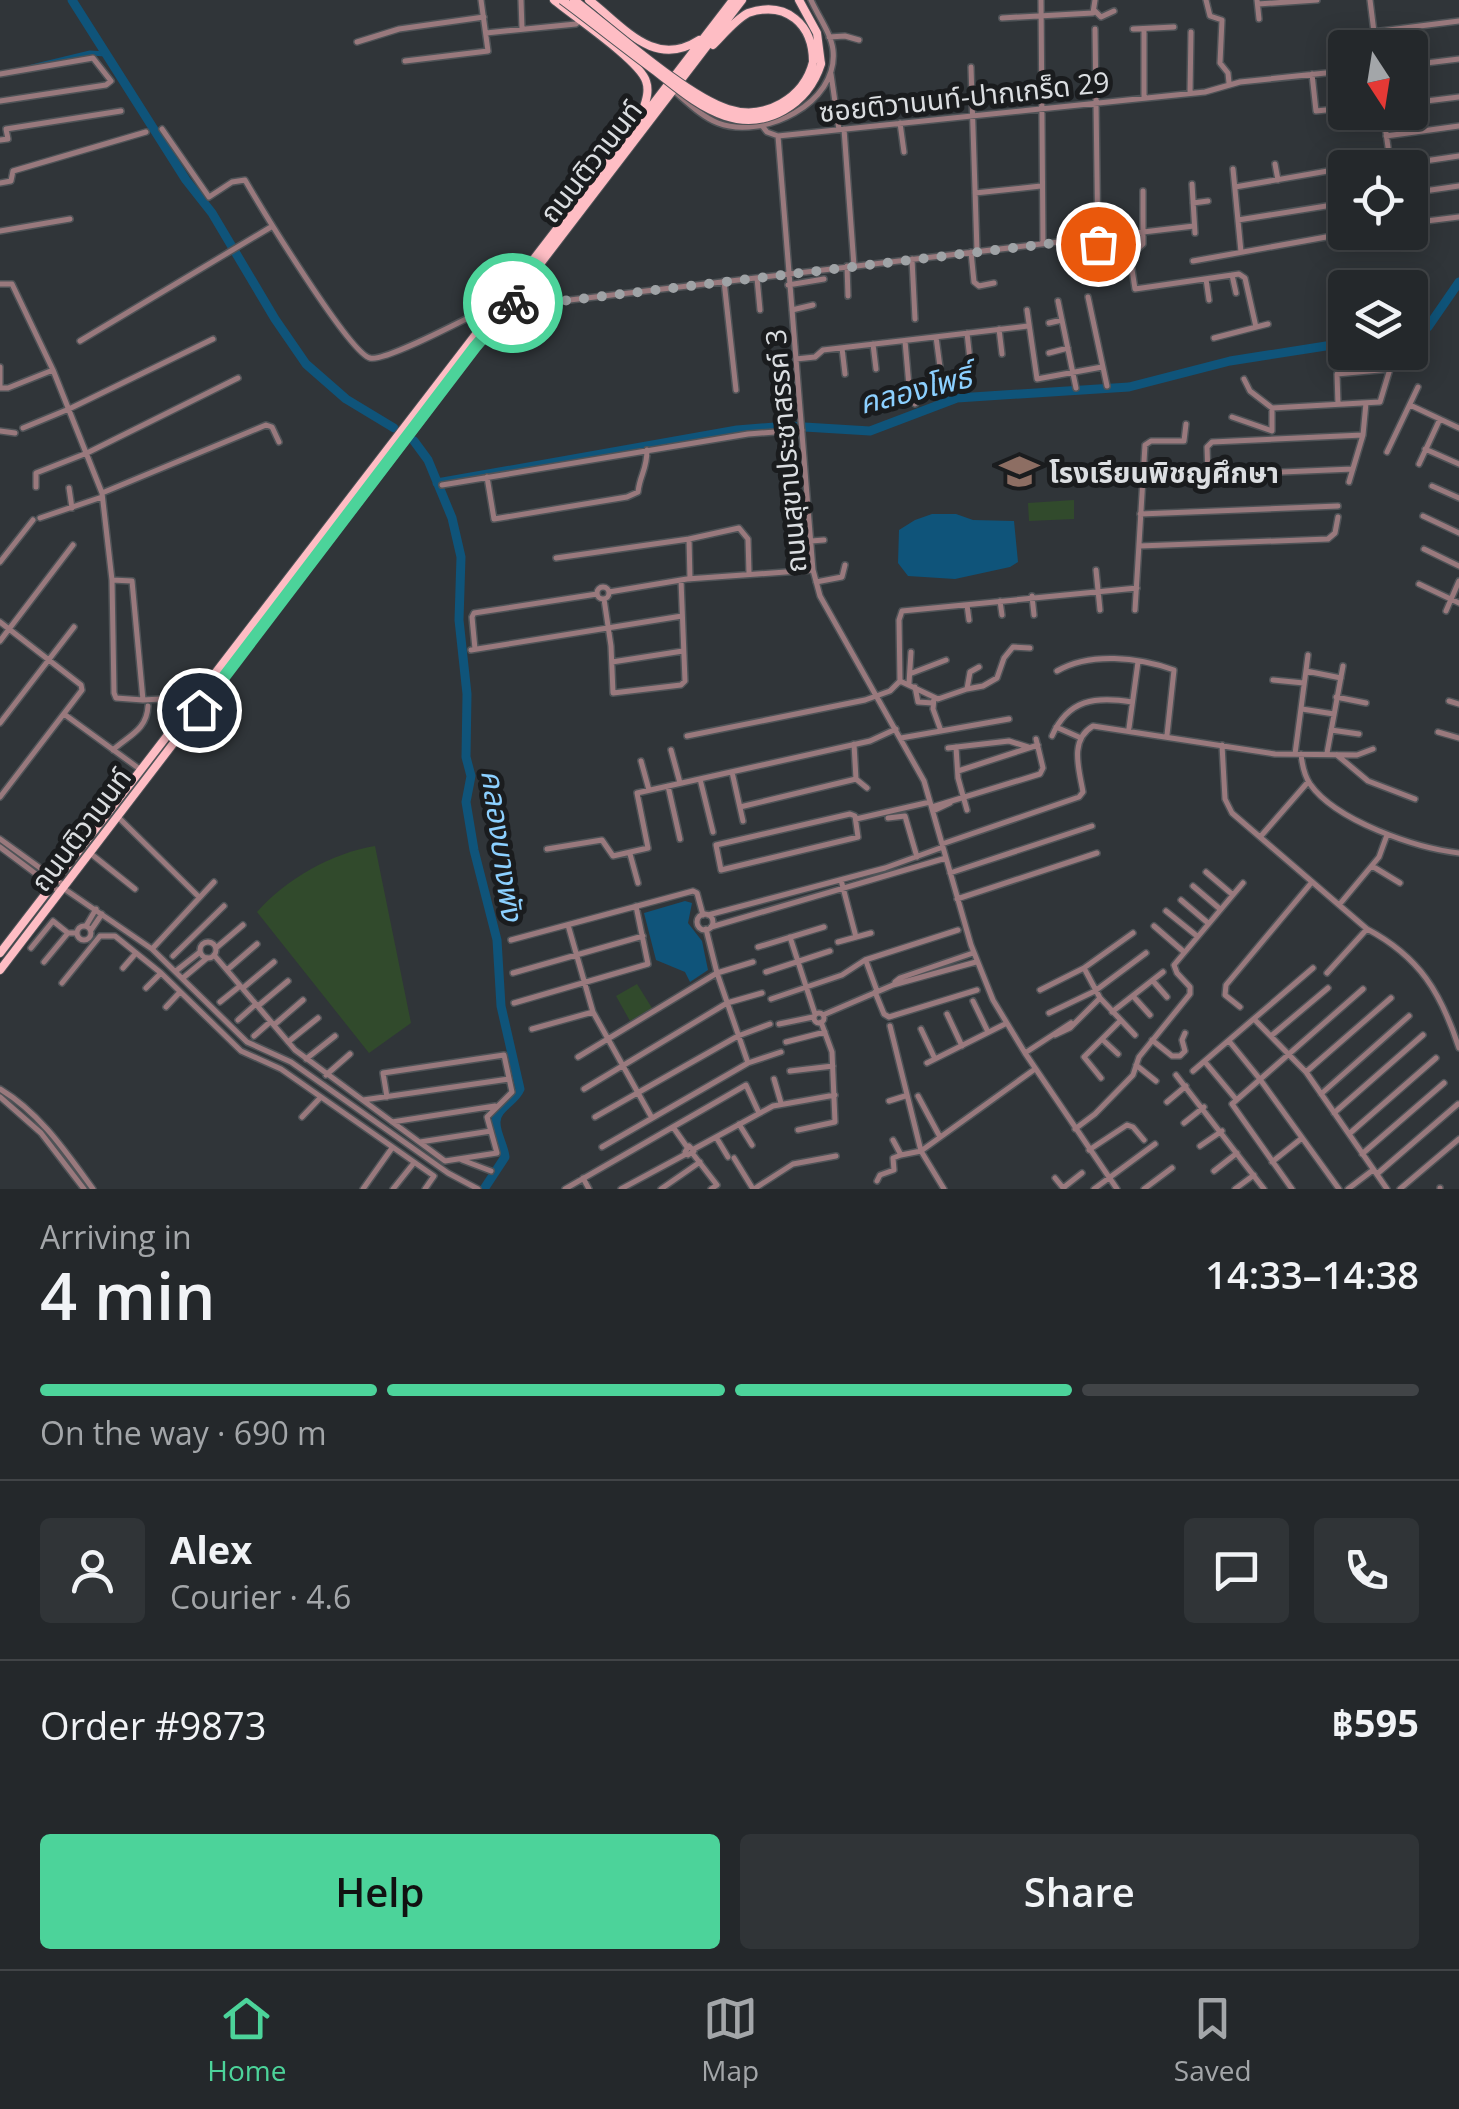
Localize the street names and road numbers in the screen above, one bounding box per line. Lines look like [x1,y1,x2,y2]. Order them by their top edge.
street label: ซอยติวานนท์-ปากเกร็ด 29 [817,62,1111,130]
street label: ถนนติวานนท์ [530,92,650,230]
street label: ถนนสุขาประชาสรรค์ 3 [755,328,815,574]
street label: ถนนติวานนท์ [21,759,139,899]

